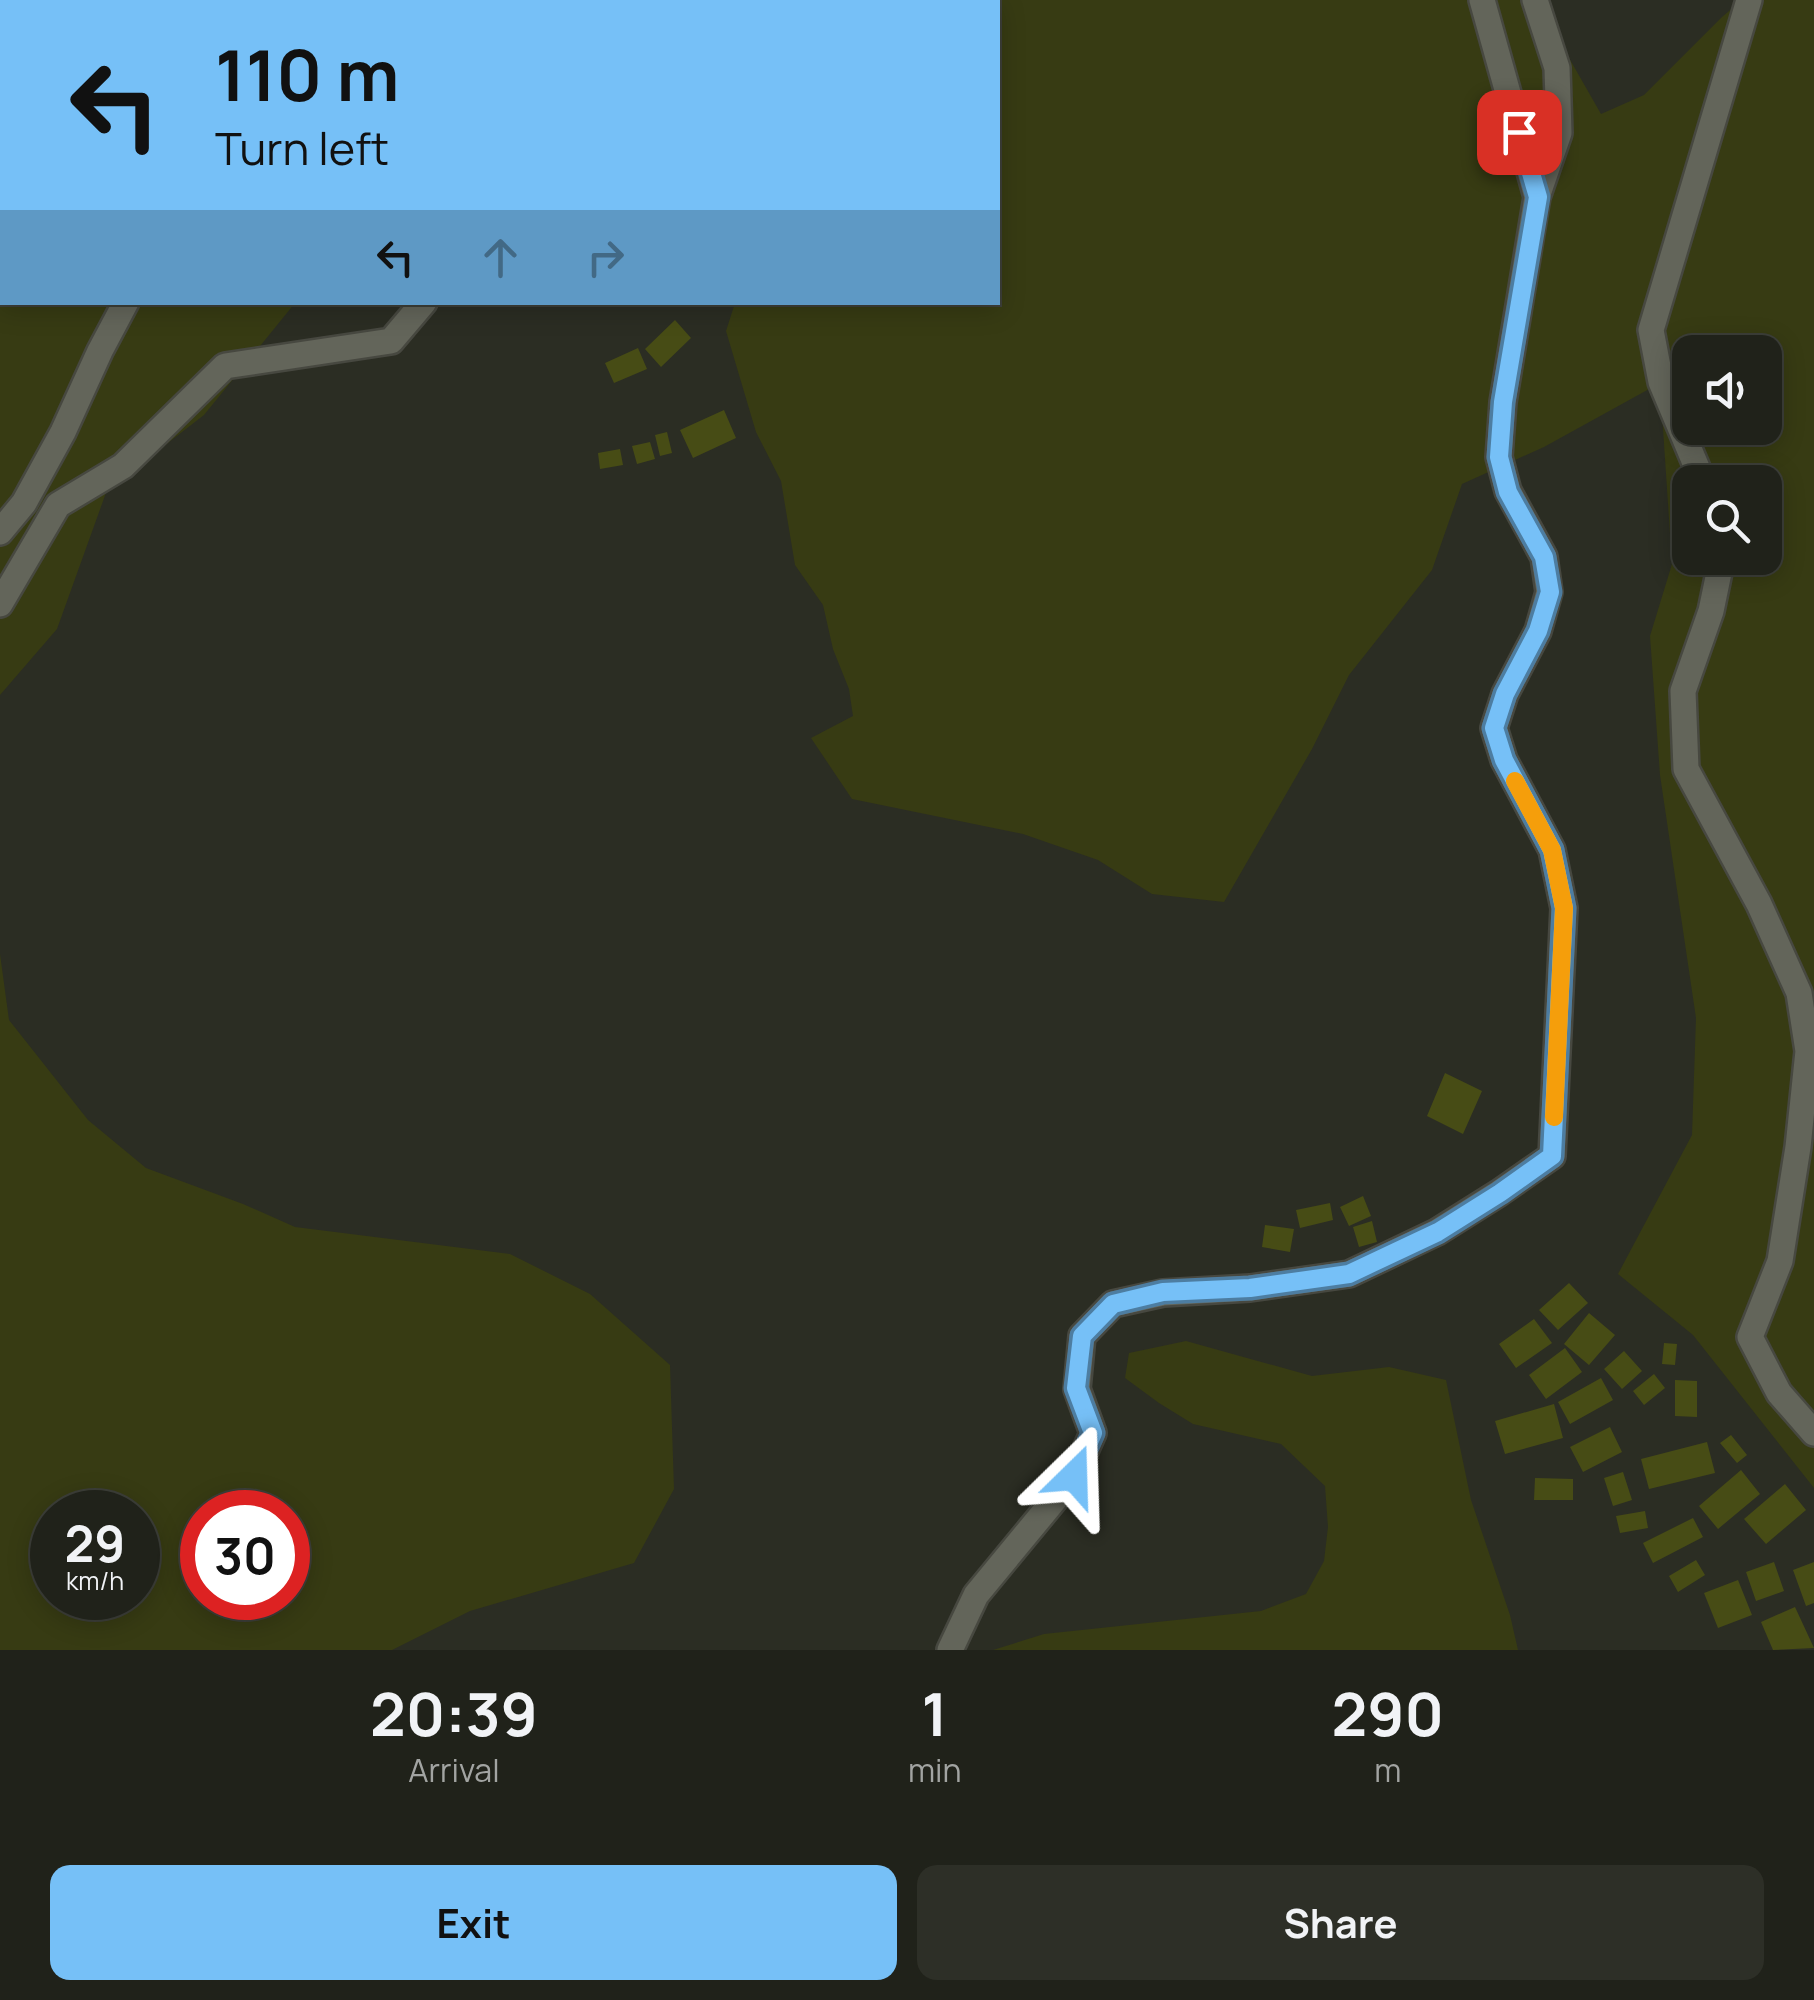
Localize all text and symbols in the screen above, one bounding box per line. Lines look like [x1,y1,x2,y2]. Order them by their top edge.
text: 110 m [215,26,399,122]
icon: left [50,40,180,170]
pin [1477,90,1562,175]
icon: arrive [1492,105,1547,160]
text: Turn left [215,117,389,179]
icon: left [368,230,423,285]
icon: ahead [473,230,528,285]
icon: right [578,230,633,285]
map controls [1672,335,1782,575]
button: sound [1672,335,1782,445]
button: search [1672,465,1782,575]
position arrow [1022,1424,1126,1528]
speed limit sign: 30 [180,1490,310,1620]
text: 29 [65,1509,125,1577]
text: km/h [66,1563,124,1598]
text: 20:39 [370,1672,538,1754]
text: 1 [922,1672,948,1754]
text: 290 [1331,1672,1444,1754]
text: Arrival [408,1748,500,1792]
text: min [908,1748,962,1792]
text: m [1374,1748,1401,1792]
button: Exit [50,1865,897,1980]
button: Share [917,1865,1764,1980]

